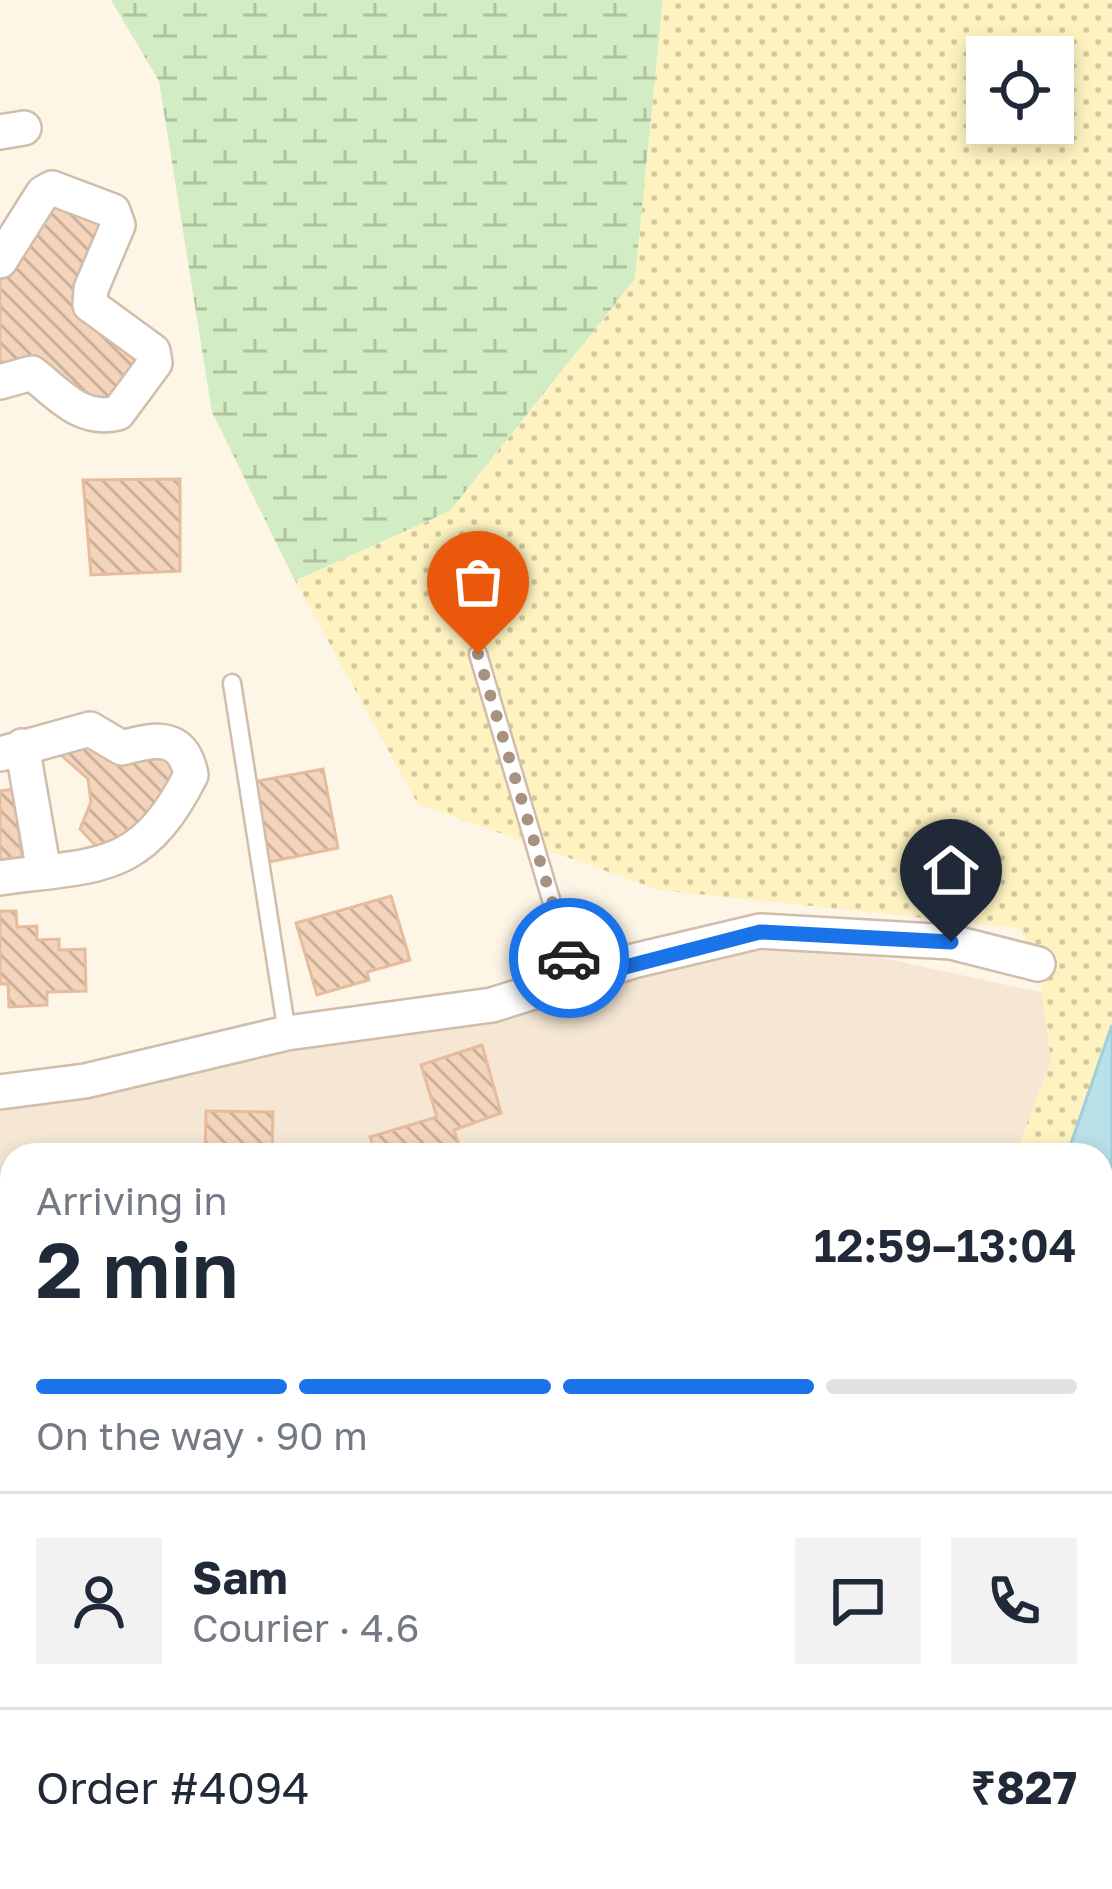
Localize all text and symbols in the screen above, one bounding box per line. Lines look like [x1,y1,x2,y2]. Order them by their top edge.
map controls [966,36,1074,144]
button: locate [966,36,1074,144]
pin [427,531,529,654]
icon: bag [445,549,511,615]
pin [900,819,1002,942]
icon: home [918,837,984,903]
courier [509,898,629,1018]
icon: car [536,925,602,991]
text: Arriving in [36,1177,227,1224]
text: 12:59–13:04 [814,1218,1077,1272]
text: 2 min [36,1222,239,1315]
text: On the way · 90 m [36,1412,368,1459]
button: person [36,1538,162,1664]
button: chat [795,1538,921,1664]
button: phone [951,1538,1077,1664]
text: Sam [192,1550,288,1604]
text: Courier · 4.6 [192,1604,419,1651]
text: Order #4094 [36,1760,310,1814]
text: ₹827 [970,1760,1077,1814]

